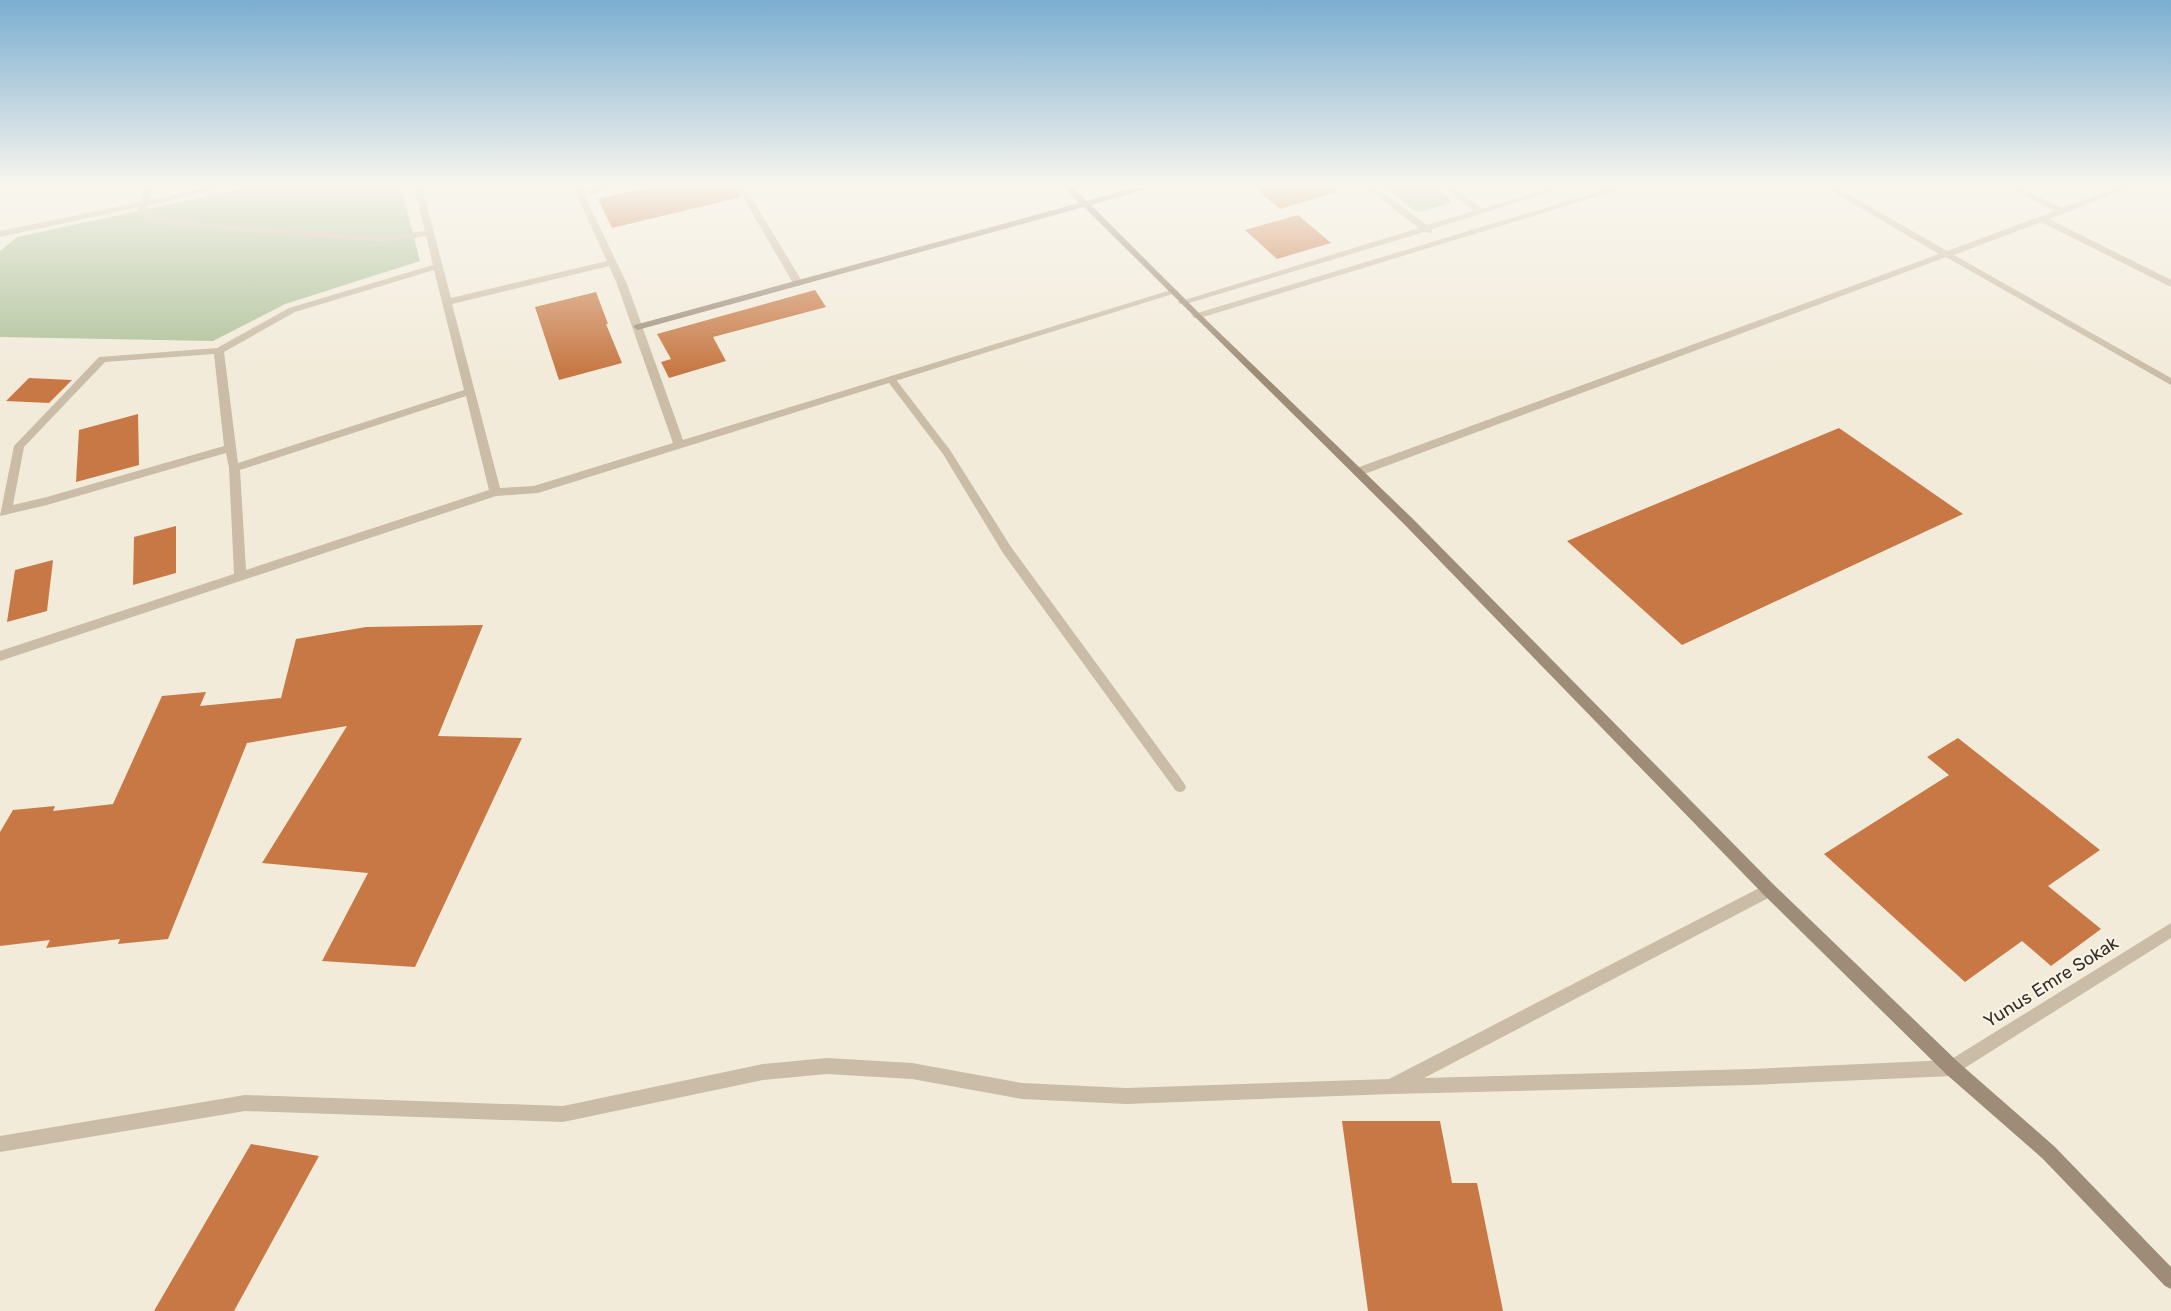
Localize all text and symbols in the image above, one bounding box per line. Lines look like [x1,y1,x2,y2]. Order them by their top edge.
street label: Yunus Emre Sokak [1980,931,2123,1032]

